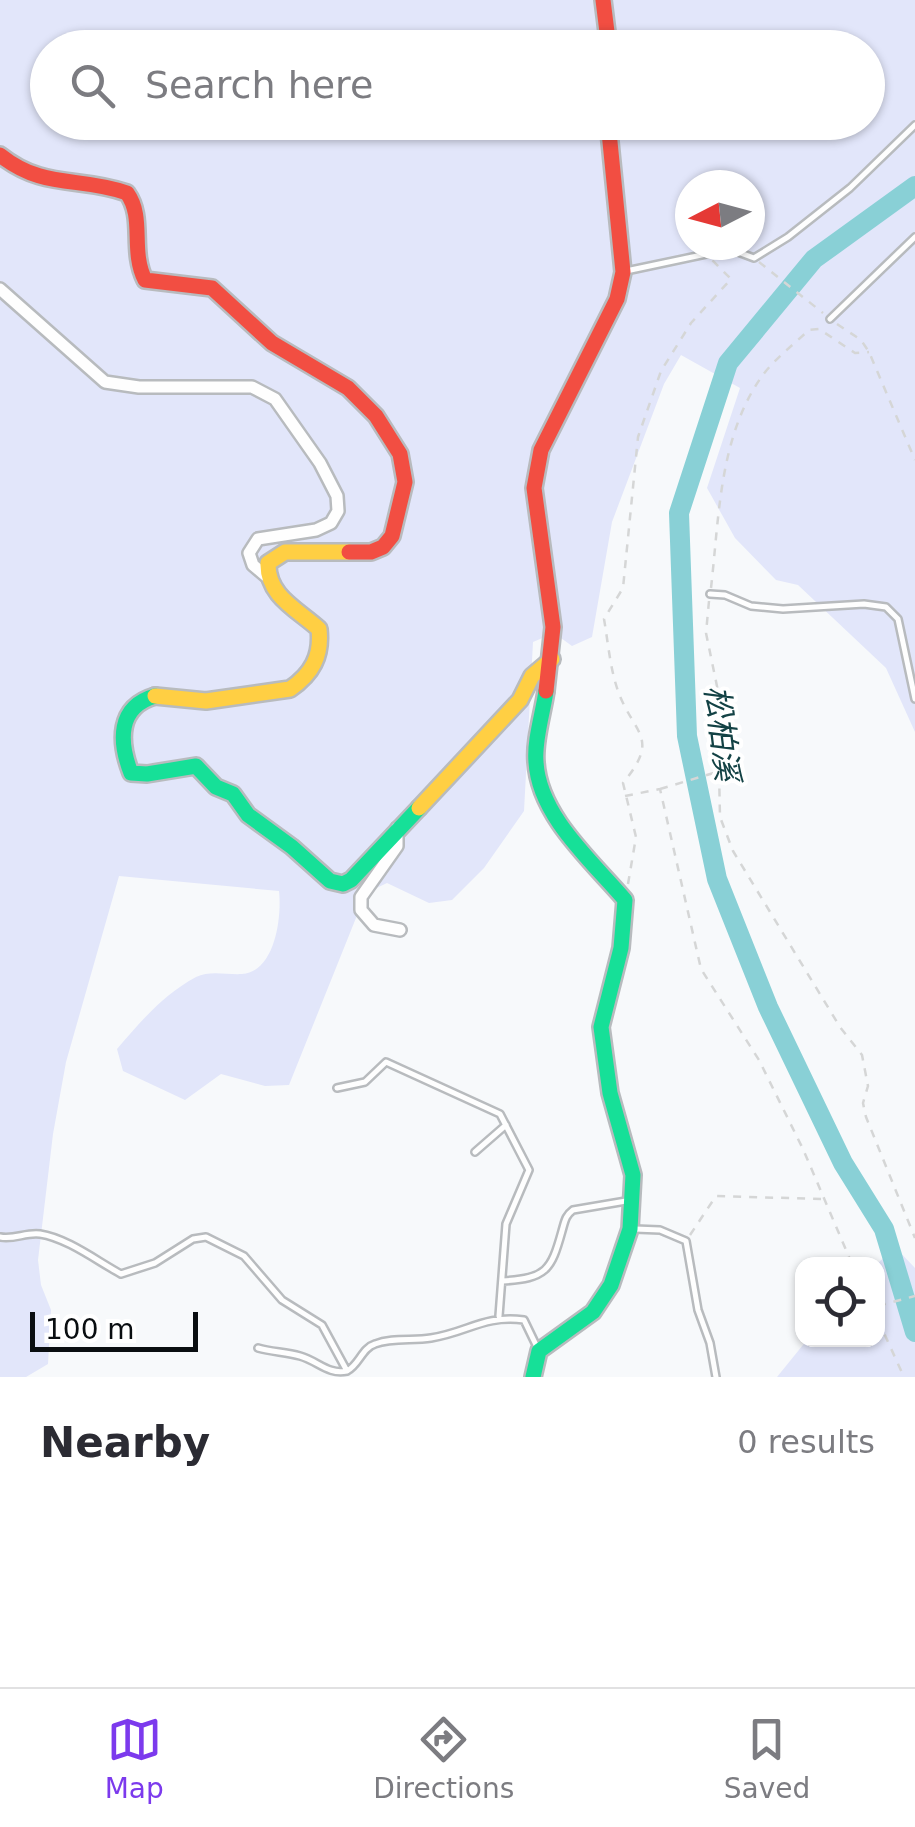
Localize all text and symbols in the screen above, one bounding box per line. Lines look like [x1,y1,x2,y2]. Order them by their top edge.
search box [30,30,885,140]
icon: search [65,58,120,113]
text: Search here [145,63,373,107]
north arrow [675,170,765,260]
water label: 松柏溪 [697,683,747,787]
map controls [795,1257,885,1347]
button: locate [795,1257,885,1347]
scale bar [30,1307,198,1352]
text: 100 m [45,1313,135,1346]
text: Nearby [40,1418,210,1467]
text: 0 results [737,1423,875,1461]
tab: Map [105,1712,164,1805]
tab: Directions [373,1712,514,1805]
tab: Saved [724,1712,810,1805]

